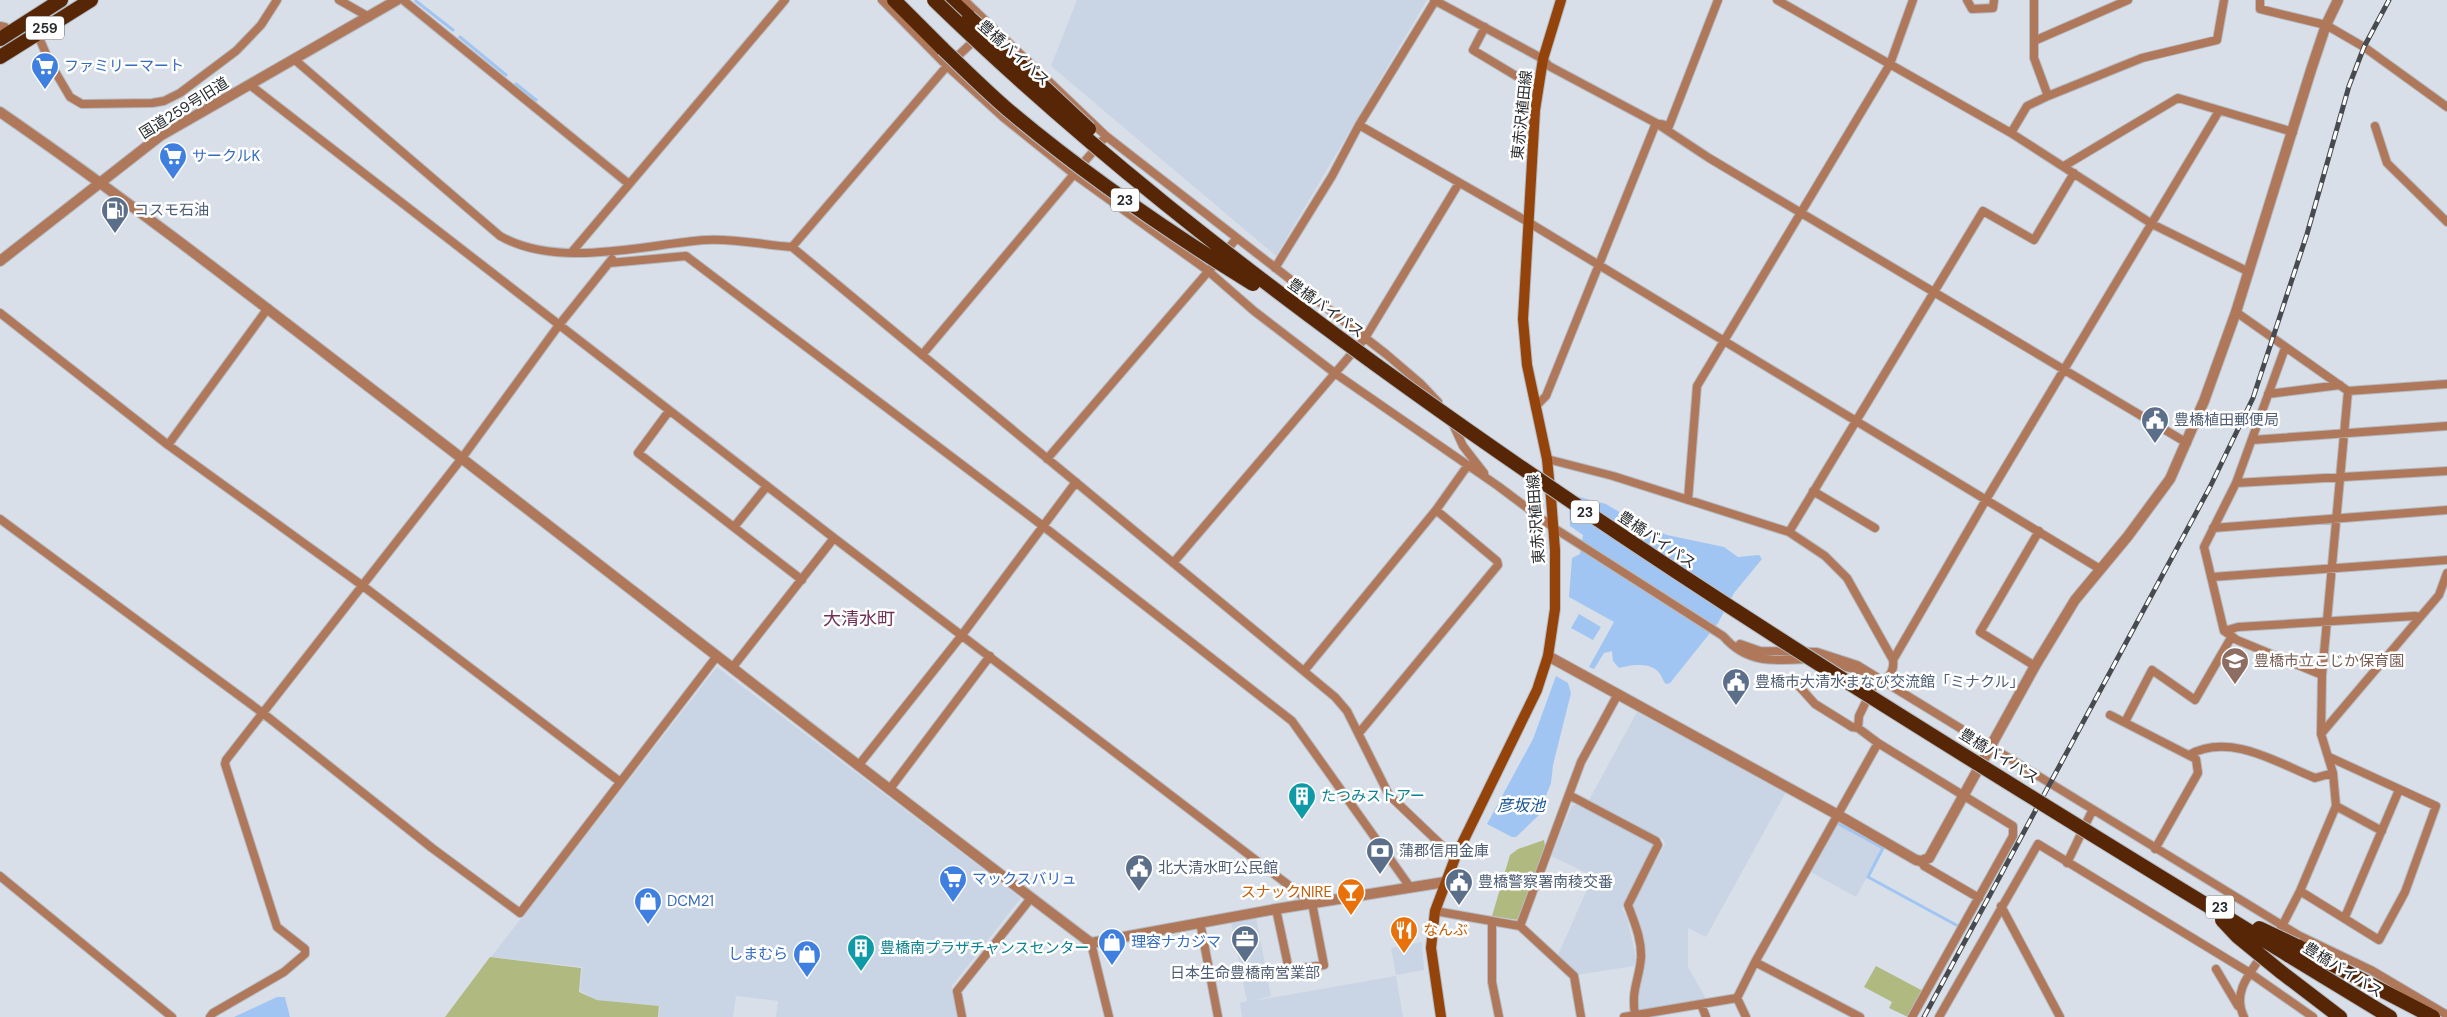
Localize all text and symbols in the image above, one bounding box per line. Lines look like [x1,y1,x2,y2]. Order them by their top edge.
road number: 259 [26,16,64,40]
street label: 豊橋バイパス [974,16,1054,90]
supermarket icon: ファミリーマート [30,51,60,90]
place label: ファミリーマート [64,56,184,76]
street label: 東赤沢植田線 [1507,69,1537,161]
street label: 国道259号旧道 [136,73,232,143]
supermarket icon: サークルK [158,141,188,180]
place label: サークルK [192,146,261,166]
road number: 23 [1111,188,1139,212]
fuel station icon: コスモ石油 [100,195,130,234]
place label: コスモ石油 [134,200,209,220]
street label: 豊橋バイパス [1284,274,1368,342]
public building icon: 豊橋植田郵便局 [2140,405,2170,444]
place label: 豊橋植田郵便局 [2174,410,2279,430]
street label: 東赤沢植田線 [1523,473,1549,565]
road number: 23 [1571,501,1599,524]
street label: 豊橋バイパス [1614,507,1700,573]
district label: 大清水町 [823,607,895,631]
school or university icon: 豊橋市立こじか保育園 [2220,646,2250,685]
place label: 豊橋市立こじか保育園 [2254,651,2404,671]
public building icon: 豊橋市大清水まなび交流館「ミナクル」 [1721,667,1751,706]
place label: 豊橋市大清水まなび交流館「ミナクル」 [1755,672,2025,692]
street label: 豊橋バイパス [1956,724,2042,788]
building icon: たつみストアー [1287,781,1317,820]
place label: たつみストアー [1321,786,1425,806]
water label: 彦坂池 [1497,795,1547,816]
bank icon: 蒲郡信用金庫 [1365,836,1395,875]
place label: 蒲郡信用金庫 [1399,841,1489,861]
public building icon: 北大清水町公民館 [1124,853,1154,892]
place label: 北大清水町公民館 [1158,858,1278,878]
supermarket icon: マックスバリュ [938,864,968,903]
public building icon: 豊橋警察署南稜交番 [1444,867,1474,906]
place label: マックスバリュ [972,869,1077,889]
place label: 豊橋警察署南稜交番 [1478,872,1613,892]
bar icon: スナックNIRE [1336,877,1366,916]
place label: スナックNIRE [1241,882,1332,902]
shop icon: DCM21 [633,886,663,925]
place label: DCM21 [667,891,714,911]
road number: 23 [2206,896,2234,919]
restaurant icon: なんぶ [1389,915,1419,954]
place label: なんぶ [1423,920,1468,940]
office icon: 日本生命豊橋南営業部 [1230,924,1260,963]
shop icon: 理容ナカジマ [1097,927,1127,966]
place label: 理容ナカジマ [1131,932,1221,952]
building icon: 豊橋南プラザチャンスセンター [846,933,876,972]
place label: 豊橋南プラザチャンスセンター [880,938,1090,958]
street label: 豊橋バイパス [2300,938,2386,1002]
shop icon: しまむら [792,939,822,978]
place label: しまむら [728,944,788,964]
place label: 日本生命豊橋南営業部 [1170,963,1320,983]

